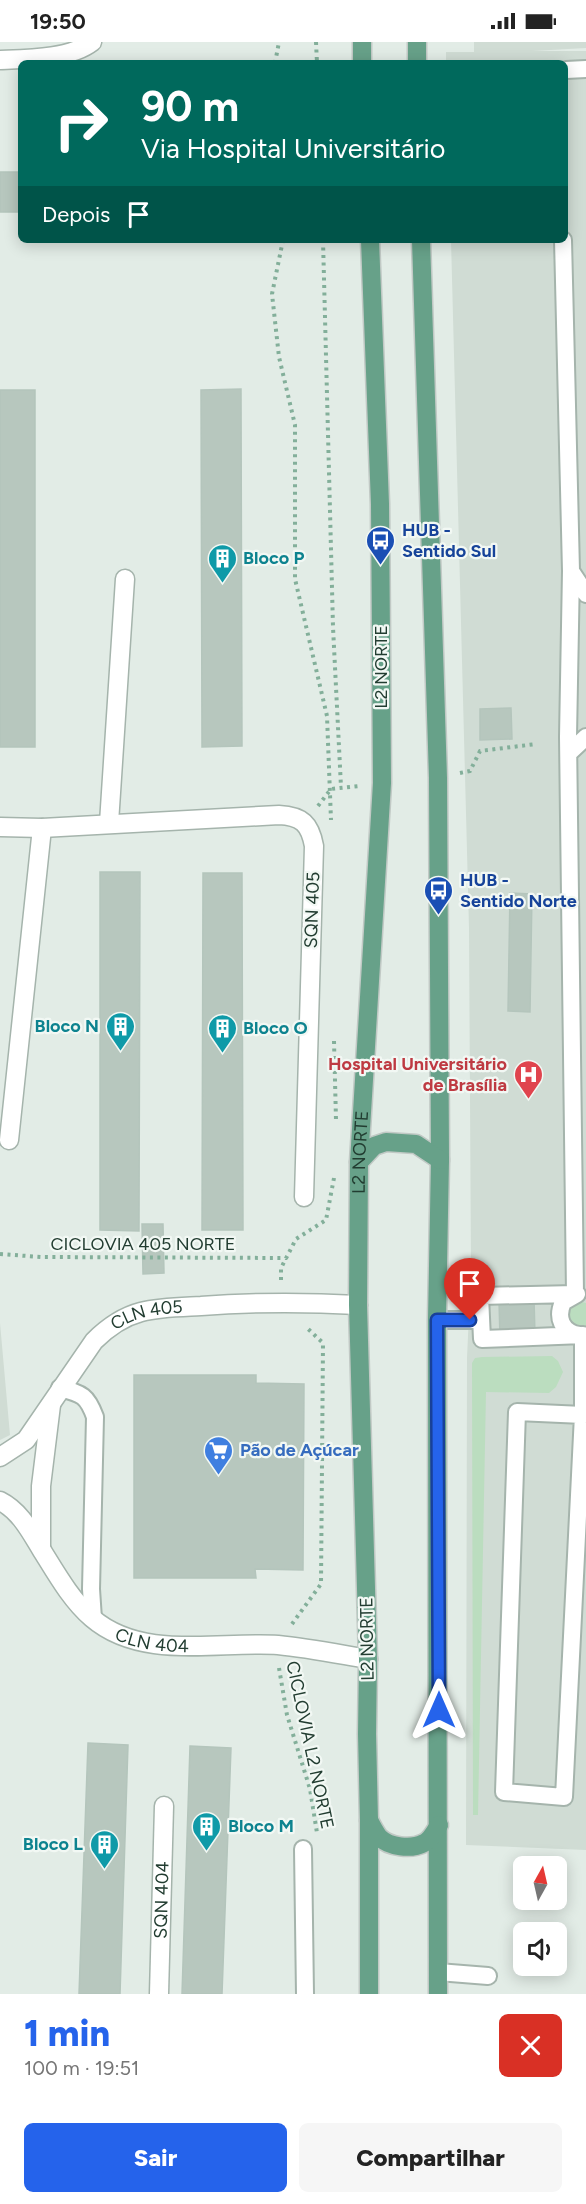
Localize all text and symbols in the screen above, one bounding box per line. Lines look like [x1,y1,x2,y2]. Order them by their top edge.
text: 19:50 [30,8,86,35]
text: 90 m [141,81,239,132]
icon: right [42,84,120,162]
text: Via Hospital Universitário [141,132,445,165]
icon: arrive [122,198,155,231]
text: Depois [42,201,110,228]
place label: HUB - Sentido Sul [402,519,496,562]
bus stop icon: HUB - Sentido Sul [365,524,397,566]
building icon: Bloco P [206,542,238,584]
place label: Bloco P [243,547,304,569]
street label: L2 NORTE [370,625,392,709]
place label: HUB - Sentido Norte [460,869,577,912]
street label: SQN 405 [300,871,324,949]
bus stop icon: HUB - Sentido Norte [423,874,455,916]
building icon: Bloco N [104,1010,136,1052]
building icon: Bloco O [206,1012,238,1054]
place label: Bloco N [35,1015,99,1037]
place label: Bloco O [243,1017,308,1039]
place label: Hospital Universitário de Brasília [328,1053,507,1096]
hospital icon: Hospital Universitário de Brasília [512,1058,544,1100]
street label: L2 NORTE [348,1110,373,1194]
street label: CICLOVIA 405 NORTE [51,1233,235,1255]
pin [444,1258,495,1320]
icon: arrive [453,1267,486,1300]
street label: CLN 405 [106,1296,183,1335]
supermarket icon: Pão de Açúcar [203,1434,235,1476]
place label: Pão de Açúcar [240,1439,359,1461]
street label: L2 NORTE [355,1597,379,1681]
street label: CLN 404 [112,1623,189,1657]
street label: CICLOVIA L2 NORTE [281,1659,339,1831]
position arrow [407,1678,471,1742]
building icon: Bloco M [191,1810,223,1852]
place label: Bloco M [228,1815,294,1837]
building icon: Bloco L [88,1828,120,1870]
place label: Bloco L [23,1833,83,1855]
north arrow [513,1856,567,1910]
map controls [513,1856,567,1976]
street label: SQN 404 [149,1861,174,1939]
button: sound [513,1922,567,1976]
text: 1 min [24,2012,110,2055]
button: close [499,2014,562,2077]
text: 100 m · 19:51 [24,2056,139,2080]
button: Sair [24,2123,287,2192]
button: Compartilhar [299,2123,562,2192]

